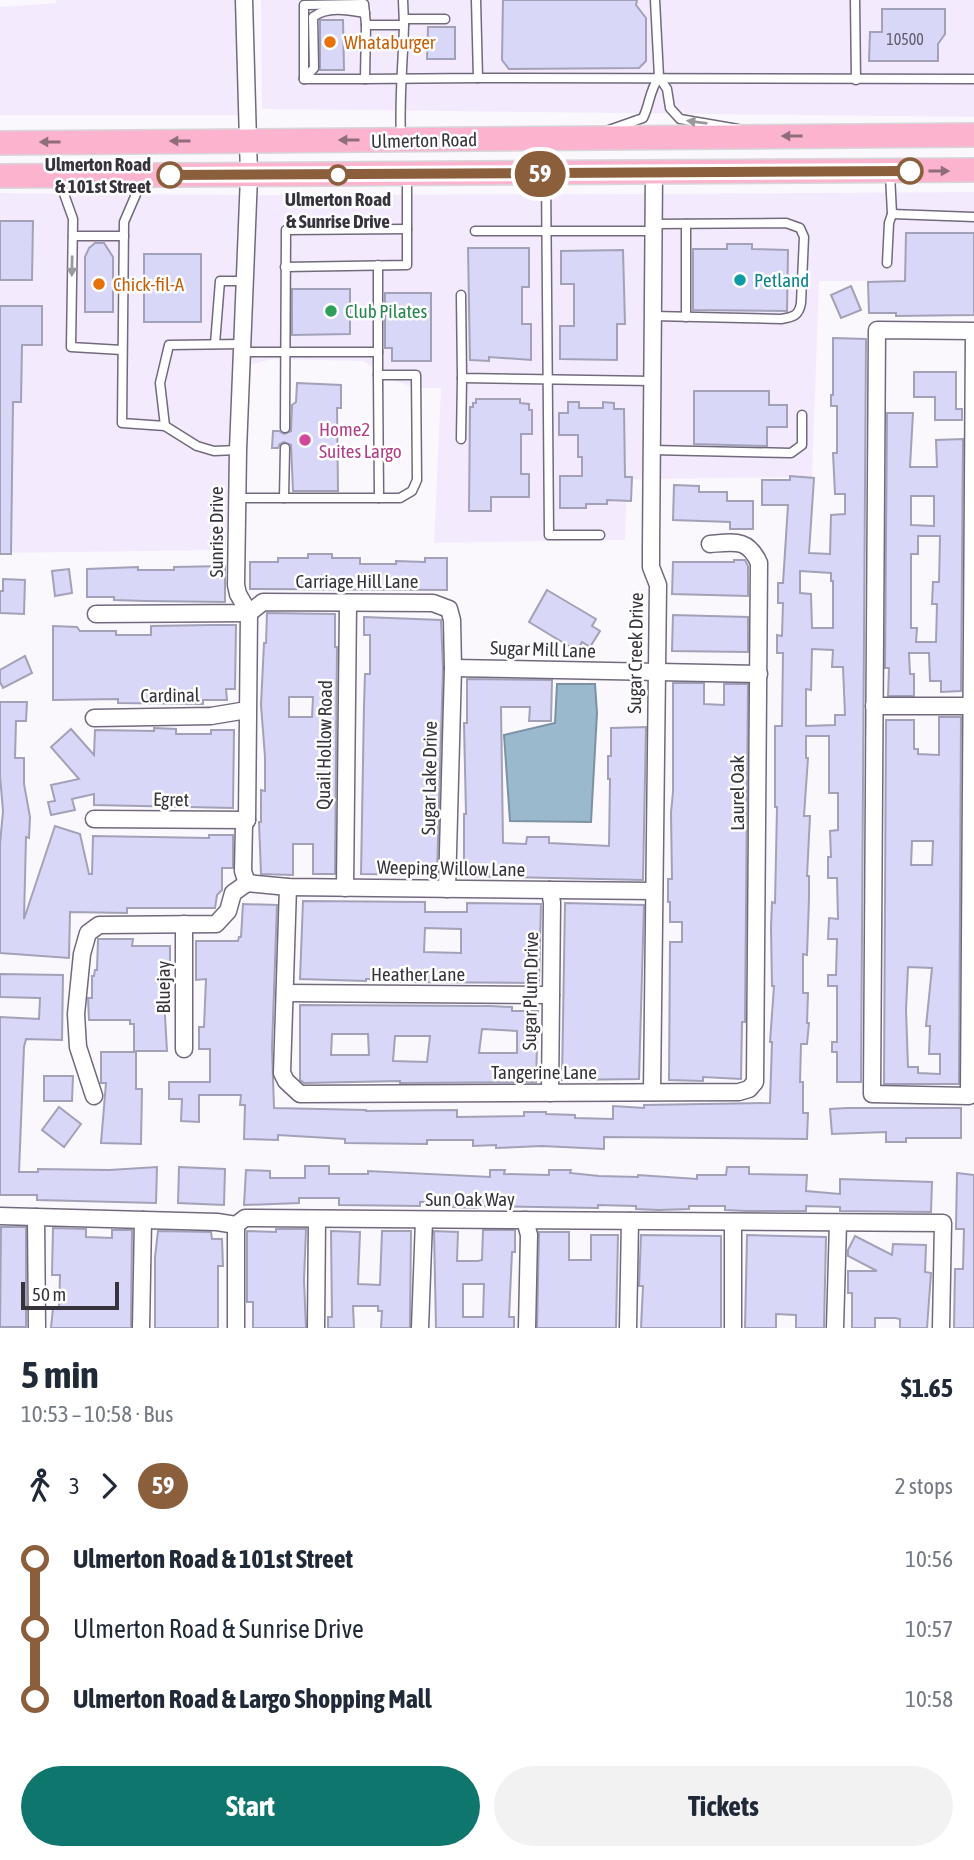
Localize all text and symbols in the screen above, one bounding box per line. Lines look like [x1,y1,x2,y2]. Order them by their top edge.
house number: 10500 [886,30,924,48]
place label: Whataburger [344,31,436,53]
marker: Whataburger [322,34,338,50]
one-way arrow [686,116,708,127]
street label: Ulmerton Road [371,128,477,152]
one-way arrow [781,130,803,142]
one-way arrow [169,135,191,147]
one-way arrow [337,135,359,146]
one-way arrow [39,136,61,148]
line badge: 59 [508,151,572,197]
place label: Ulmerton Road & 101st Street [45,153,152,197]
unlabelled marker [897,158,923,184]
text: 59 [529,160,551,187]
marker: Ulmerton Road & 101st Street [157,162,183,188]
marker: Ulmerton Road & Sunrise Drive [328,165,348,185]
one-way arrow [929,165,951,176]
place label: Ulmerton Road & Sunrise Drive [285,188,391,232]
one-way arrow [67,256,78,278]
place label: Petland [754,269,809,291]
marker: Petland [732,272,748,288]
place label: Chick-fil-A [113,273,185,295]
marker: Chick-fil-A [91,276,107,292]
place label: Club Pilates [345,300,427,322]
marker: Club Pilates [323,303,339,319]
place label: Home2 Suites Largo [319,418,402,462]
marker: Home2 Suites Largo [297,432,313,448]
street label: Sunrise Drive [205,486,227,578]
street label: Carriage Hill Lane [296,570,418,592]
street label: Sugar Creek Drive [623,592,647,714]
street label: Sugar Mill Lane [490,636,596,662]
street label: Quail Hollow Road [312,680,336,810]
street label: Cardinal [140,683,200,707]
street label: Sugar Lake Drive [417,721,441,835]
street label: Laurel Oak [726,755,748,831]
street label: Egret [153,788,189,810]
street label: Weeping Willow Lane [377,856,525,880]
street label: Sugar Plum Drive [518,931,542,1051]
street label: Bluejay [152,960,174,1013]
street label: Heather Lane [371,963,465,985]
street label: Tangerine Lane [491,1061,597,1083]
street label: Sun Oak Way [425,1188,515,1210]
scale bar [21,1279,119,1311]
text: 50 m [32,1283,66,1305]
text: 5 min [21,1353,99,1396]
text: $1.65 [901,1373,953,1403]
text: 10:53 – 10:58 · Bus [21,1401,173,1427]
icon: walk [21,1467,59,1505]
icon: forward [90,1467,128,1505]
text: 59 [152,1472,174,1499]
text: 3 [69,1473,80,1499]
text: 2 stops [895,1473,953,1499]
text: Ulmerton Road & 101st Street [73,1544,353,1574]
text: 10:56 [905,1546,953,1572]
text: Ulmerton Road & Sunrise Drive [73,1614,364,1644]
text: 10:57 [905,1616,953,1642]
text: Ulmerton Road & Largo Shopping Mall [73,1684,432,1714]
text: 10:58 [905,1686,953,1712]
button: Start [21,1766,480,1846]
button: Tickets [494,1766,953,1846]

